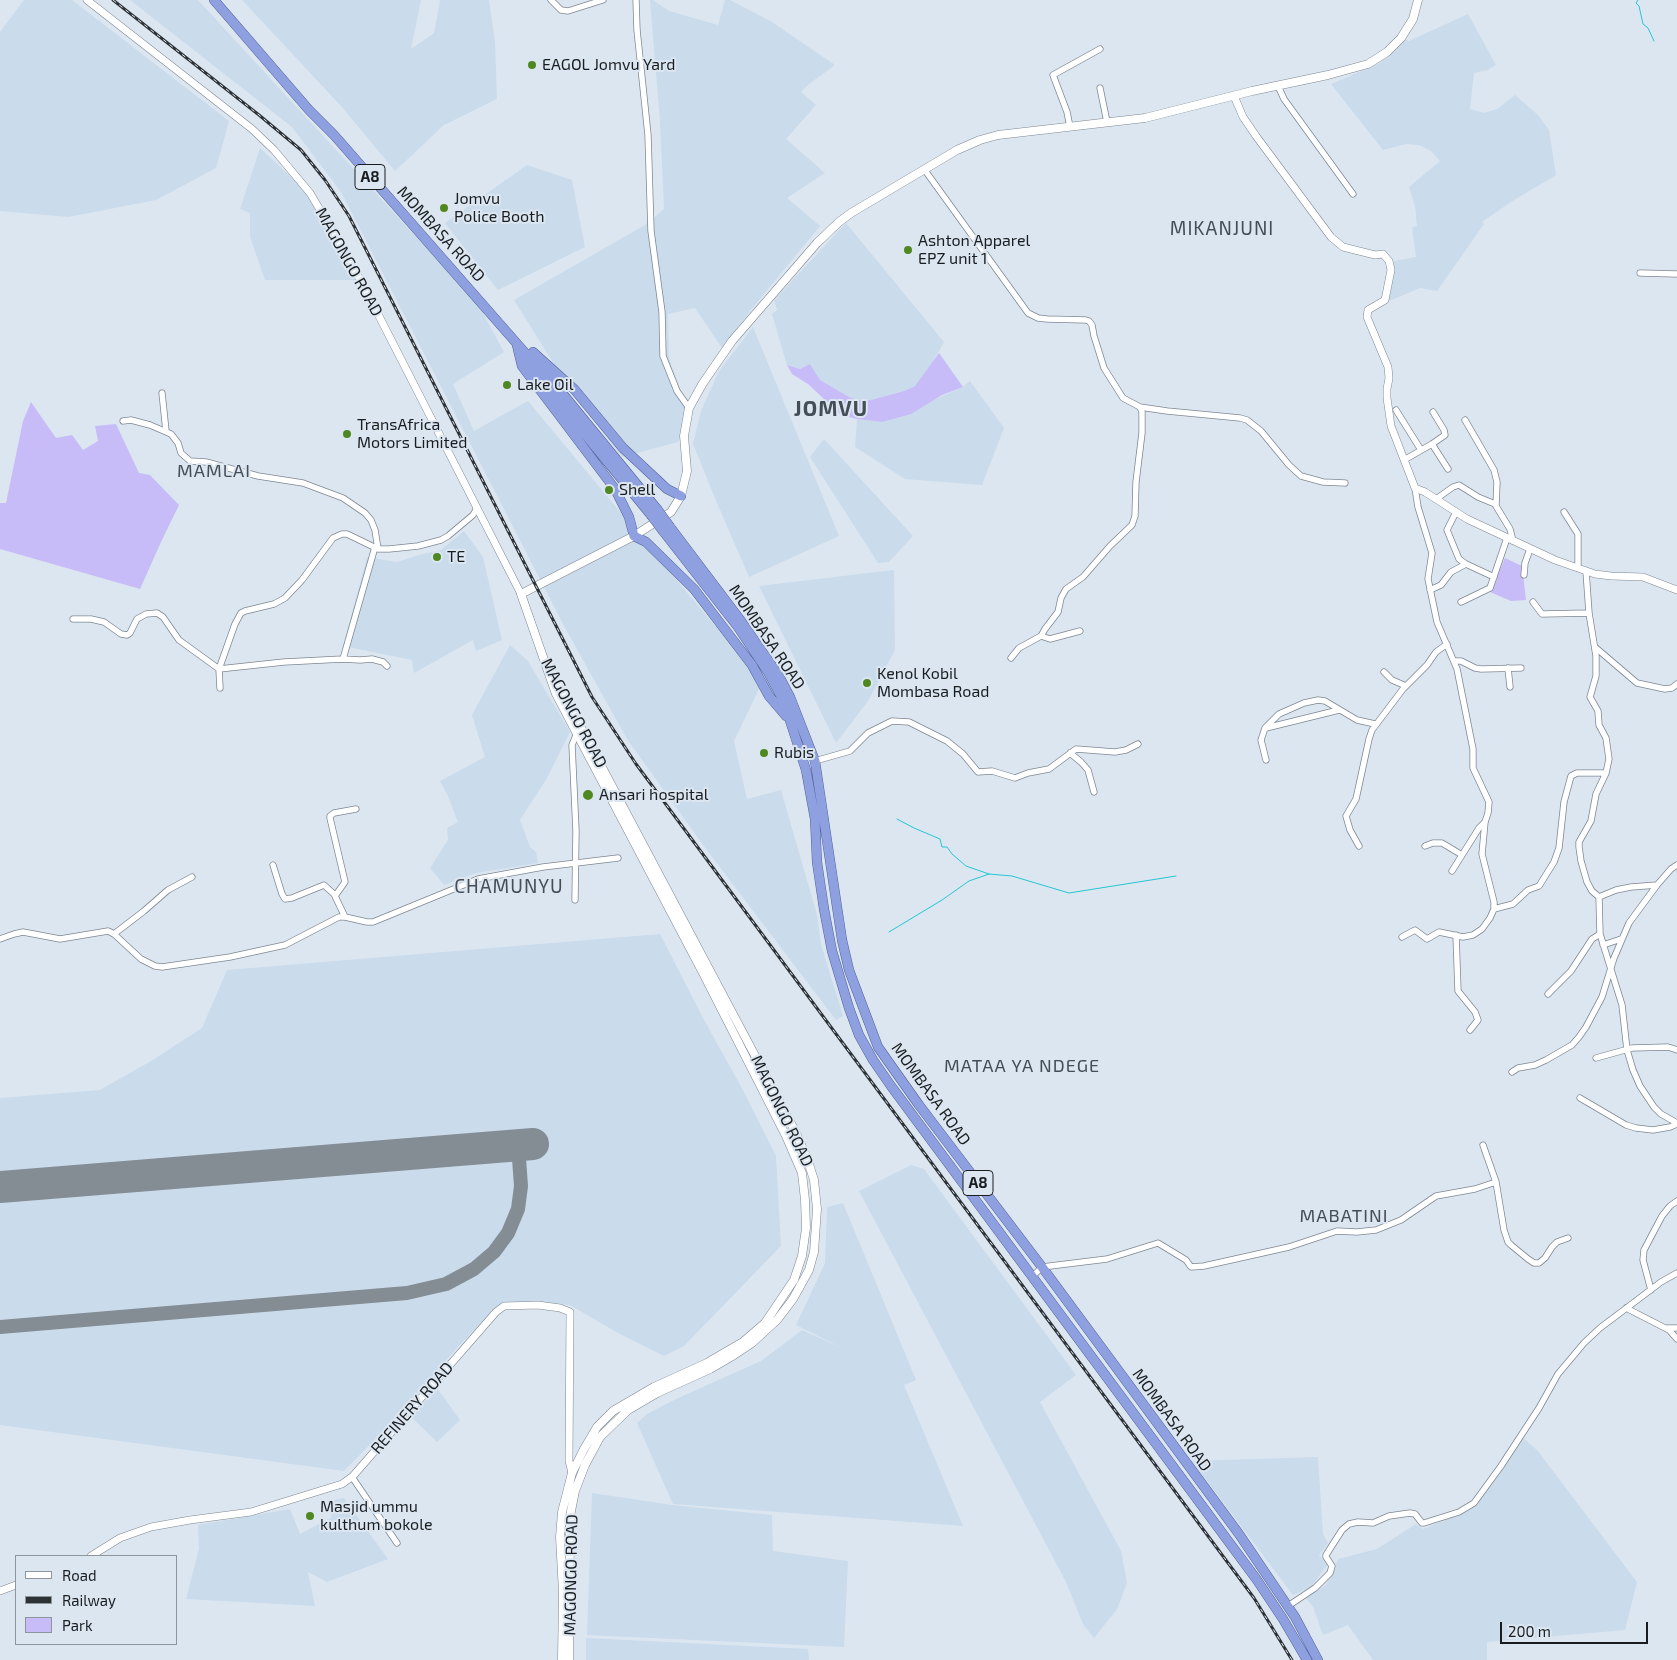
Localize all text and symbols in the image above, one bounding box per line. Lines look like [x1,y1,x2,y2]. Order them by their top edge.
place label: EAGOL Jomvu Yard [542,55,676,75]
marker: EAGOL Jomvu Yard [526,59,538,71]
road number: A8 [355,164,385,190]
street label: MOMBASA ROAD [393,182,489,286]
place label: Jomvu Police Booth [454,189,544,227]
marker: Jomvu Police Booth [438,202,450,214]
street label: MAGONGO ROAD [311,204,387,320]
district label: MIKANJUNI [1169,218,1275,240]
place label: Ashton Apparel EPZ unit 1 [918,231,1030,269]
marker: Ashton Apparel EPZ unit 1 [902,244,914,256]
place label: Lake Oil [517,375,573,395]
marker: Lake Oil [501,379,513,391]
district label: JOMVU [793,396,869,422]
place label: TransAfrica Motors Limited [357,415,467,453]
marker: TransAfrica Motors Limited [341,428,353,440]
district label: MAMLAI [176,460,252,482]
place label: Shell [619,480,655,500]
marker: Shell [603,484,615,496]
place label: TE [447,547,465,567]
marker: TE [431,551,443,563]
street label: MOMBASA ROAD [725,581,809,693]
street label: MAGONGO ROAD [537,655,611,771]
place label: Kenol Kobil Mombasa Road [877,664,989,702]
marker: Kenol Kobil Mombasa Road [861,677,873,689]
place label: Rubis [774,743,814,763]
marker: Rubis [758,747,770,759]
place label: Ansari hospital [599,785,709,805]
marker: Ansari hospital [581,788,595,802]
district label: CHAMUNYU [453,876,565,898]
street label: MOMBASA ROAD [887,1039,975,1149]
street label: MAGONGO ROAD [747,1052,817,1170]
district label: MATAA YA NDEGE [942,1055,1102,1077]
road number: A8 [963,1170,993,1196]
district label: MABATINI [1299,1205,1389,1227]
street label: REFINERY ROAD [367,1358,457,1458]
street label: MOMBASA ROAD [1128,1365,1216,1475]
place label: Masjid ummu kulthum bokole [320,1497,433,1535]
marker: Masjid ummu kulthum bokole [304,1510,316,1522]
street label: MAGONGO ROAD [560,1514,582,1636]
legend [15,1555,178,1645]
text: Road [62,1566,97,1584]
text: Railway [62,1591,116,1609]
scale bar [1502,1612,1650,1644]
text: Park [62,1616,93,1634]
text: 200 m [1508,1622,1551,1640]

